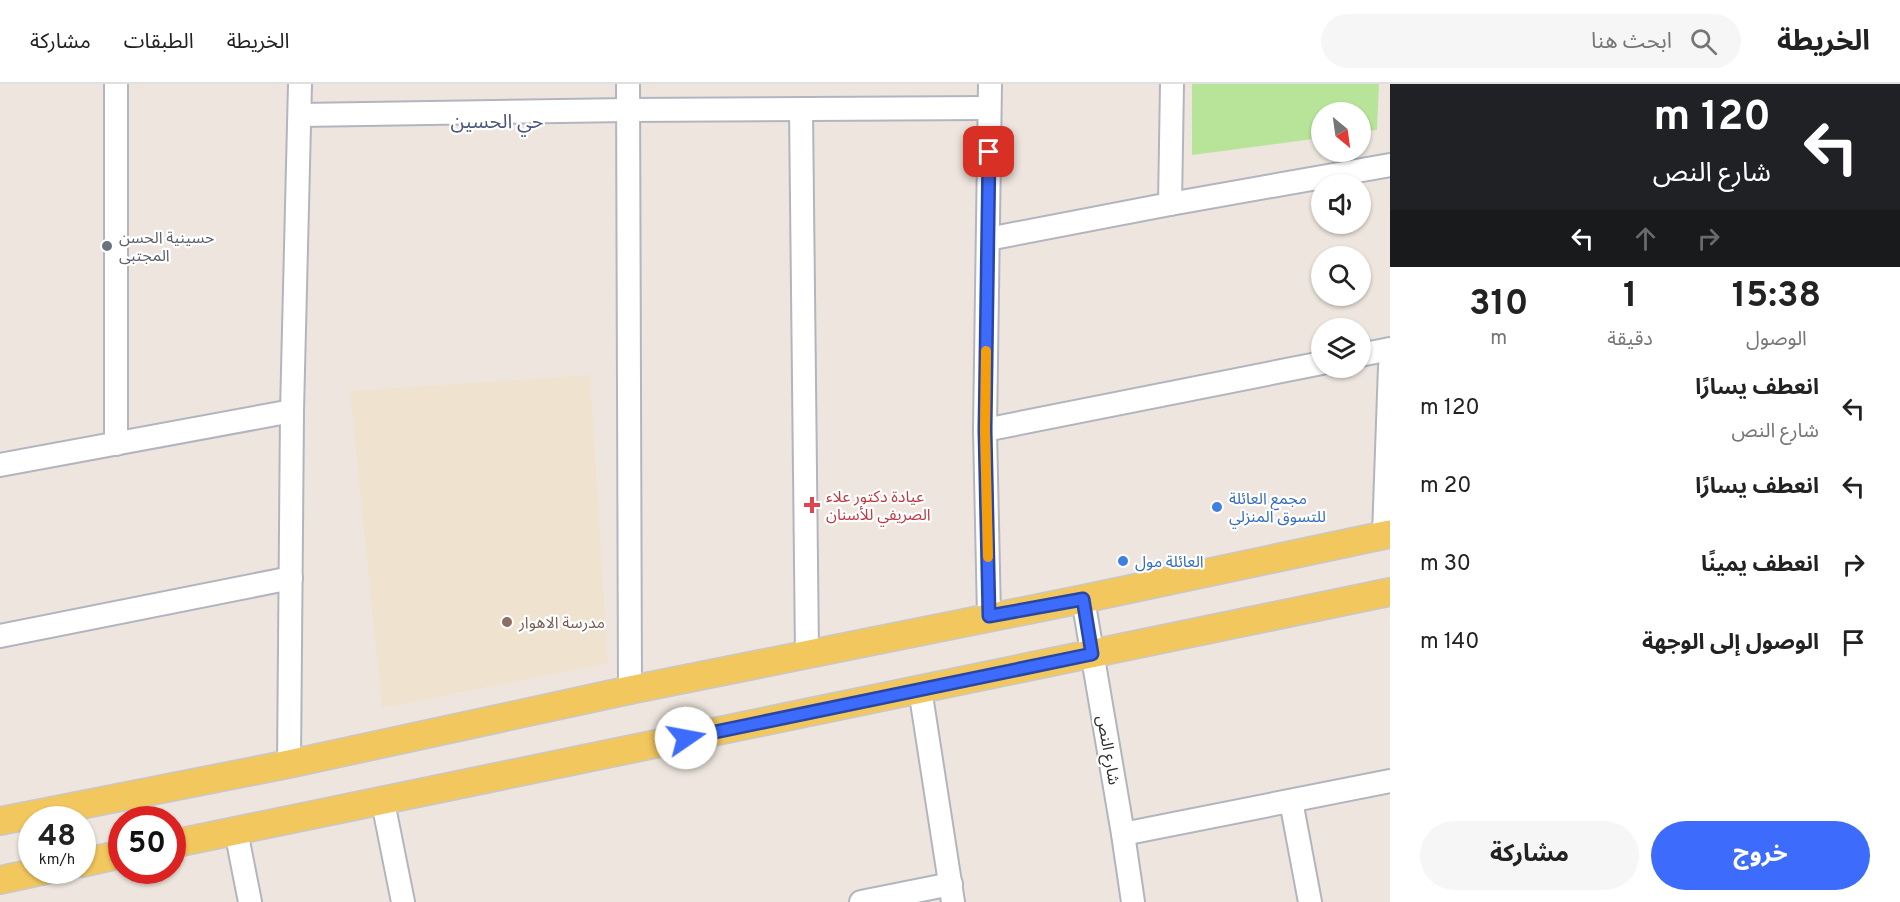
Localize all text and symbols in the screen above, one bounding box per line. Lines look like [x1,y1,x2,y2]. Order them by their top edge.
search box [1321,14,1741,68]
icon: search [1687,25,1720,58]
text: الخريطة [1777,25,1870,61]
text: مشاركة [30,29,91,56]
text: الطبقات [124,29,194,56]
text: الخريطة [227,29,290,56]
text: ابحث هنا [1591,29,1672,56]
text: 120 m [1654,92,1771,145]
north arrow [1311,102,1371,162]
map controls [1311,102,1371,378]
icon: left [1792,108,1870,186]
district label: حي الحسين [451,110,543,137]
pin [963,126,1014,177]
icon: arrive [972,135,1005,168]
text: شارع النص [1653,157,1771,191]
button: sound [1311,174,1371,234]
icon: left [1566,222,1599,255]
icon: ahead [1629,222,1662,255]
icon: right [1692,222,1725,255]
place label: حسينية الحسن المجتبى [119,229,214,267]
marker: حسينية الحسن المجتبى [100,239,114,253]
button: search [1311,246,1371,306]
text: 1 [1623,274,1637,320]
text: 15:38 [1732,274,1821,320]
text: 310 [1469,282,1528,328]
button: layers [1311,318,1371,378]
text: m [1490,326,1507,352]
text: دقيقة [1607,327,1653,353]
text: الوصول [1746,327,1807,353]
text: انعطف يسارًا [1695,375,1819,402]
icon: left [1837,392,1870,425]
text: 120 m [1420,395,1480,422]
text: شارع النص [1731,419,1819,445]
icon: left [1837,470,1870,503]
text: 20 m [1420,473,1471,500]
text: انعطف يسارًا [1695,474,1819,501]
place label: عيادة دكتور علاء الصريفي للأسنان [826,488,931,527]
place label: مجمع العائلة للتسوق المنزلي [1229,490,1326,529]
marker: عيادة دكتور علاء الصريفي للأسنان [803,496,821,514]
marker: مجمع العائلة للتسوق المنزلي [1210,500,1224,514]
icon: right [1837,548,1870,581]
text: 30 m [1420,551,1471,578]
text: انعطف يمينًا [1701,552,1819,579]
place label: العائلة مول [1135,553,1204,573]
marker: العائلة مول [1116,554,1130,568]
place label: مدرسة الاهوار [518,614,605,634]
marker: مدرسة الاهوار [500,615,514,629]
icon: arrive [1837,626,1870,659]
text: 140 m [1420,629,1479,656]
text: الوصول إلى الوجهة [1642,630,1819,657]
position arrow [654,706,718,770]
street label: شارع النص [1090,714,1123,787]
speed limit sign: 50 [108,806,186,884]
text: 48 [38,819,76,856]
button: مشاركة [1420,821,1639,890]
button: خروج [1651,821,1870,890]
text: km/h [39,851,75,870]

